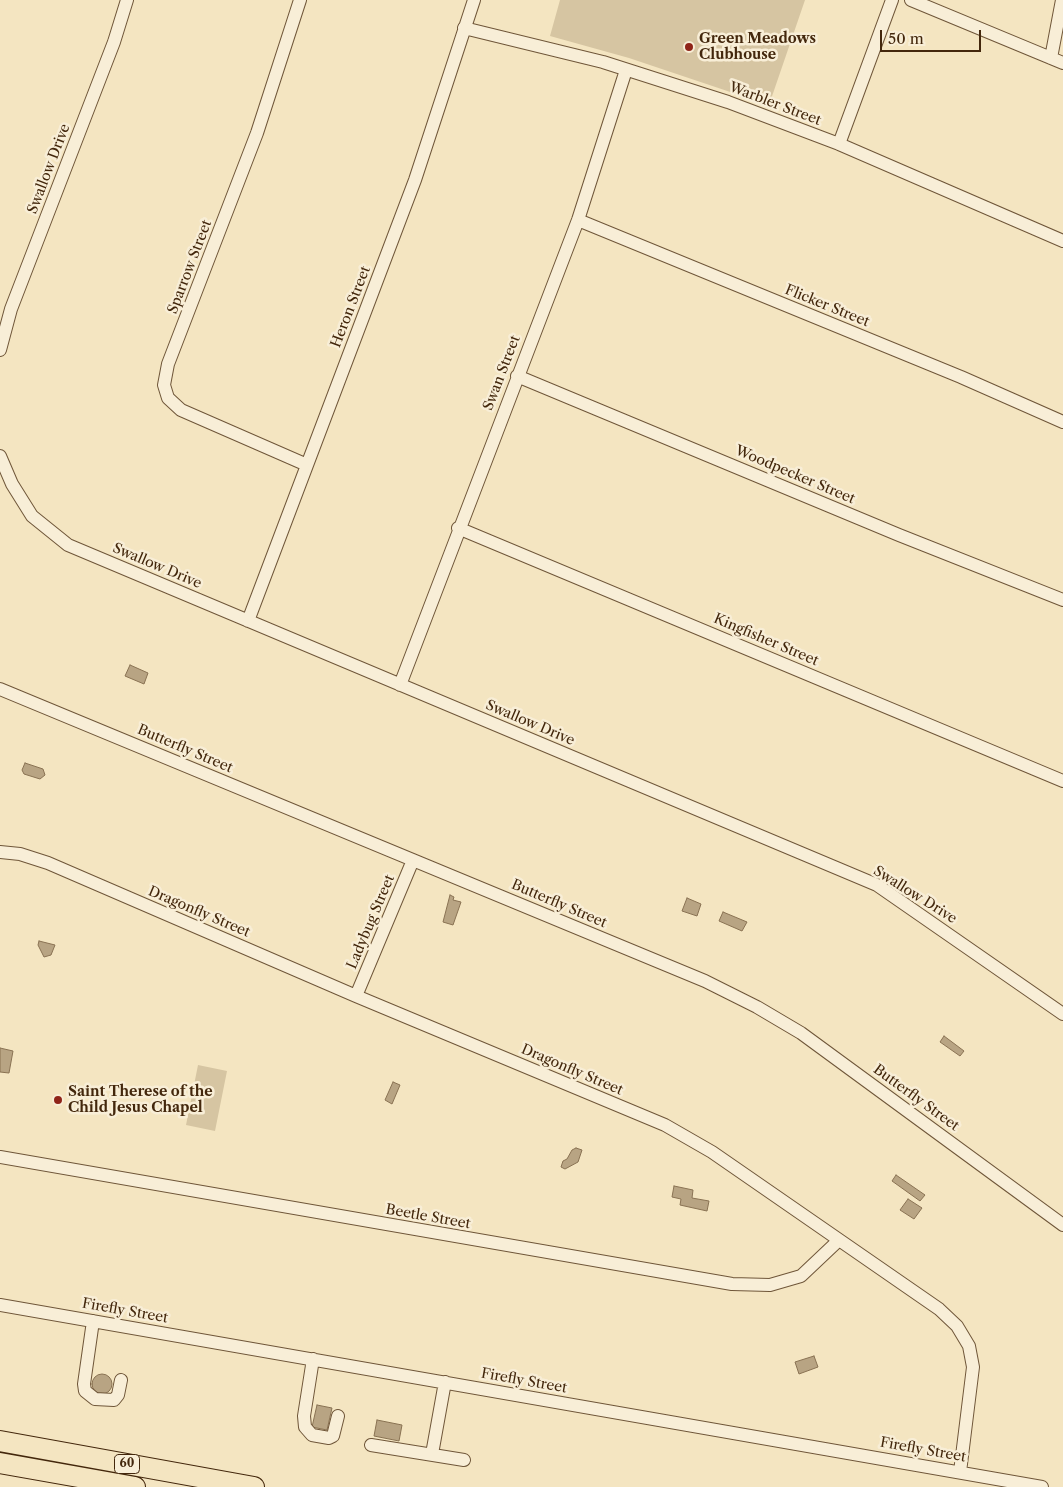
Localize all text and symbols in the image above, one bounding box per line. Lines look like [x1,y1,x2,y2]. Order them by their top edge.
scale bar [883,20,984,52]
text: 50 m [888,29,924,48]
place label: Green Meadows Clubhouse [699,31,816,64]
marker: Green Meadows Clubhouse [683,41,695,53]
street label: Warbler Street [727,79,823,129]
street label: Swallow Drive [24,122,74,216]
street label: Sparrow Street [164,218,216,316]
street label: Heron Street [328,264,374,350]
street label: Flicker Street [782,281,872,331]
street label: Swan Street [480,333,524,413]
street label: Woodpecker Street [733,442,857,508]
street label: Swallow Drive [110,540,204,592]
street label: Kingfisher Street [711,610,821,670]
street label: Swallow Drive [483,697,577,749]
street label: Butterfly Street [135,721,235,777]
street label: Swallow Drive [870,863,960,927]
street label: Ladybug Street [344,872,398,972]
street label: Butterfly Street [509,876,609,932]
street label: Dragonfly Street [145,883,253,941]
street label: Dragonfly Street [518,1041,626,1099]
street label: Butterfly Street [870,1061,962,1135]
place label: Saint Therese of the Child Jesus Chapel [68,1084,213,1116]
marker: Saint Therese of the Child Jesus Chapel [52,1094,64,1106]
street label: Beetle Street [384,1201,472,1233]
street label: Firefly Street [81,1295,169,1327]
street label: Firefly Street [480,1365,568,1397]
street label: Firefly Street [879,1434,967,1466]
road number: 60 [114,1455,140,1474]

